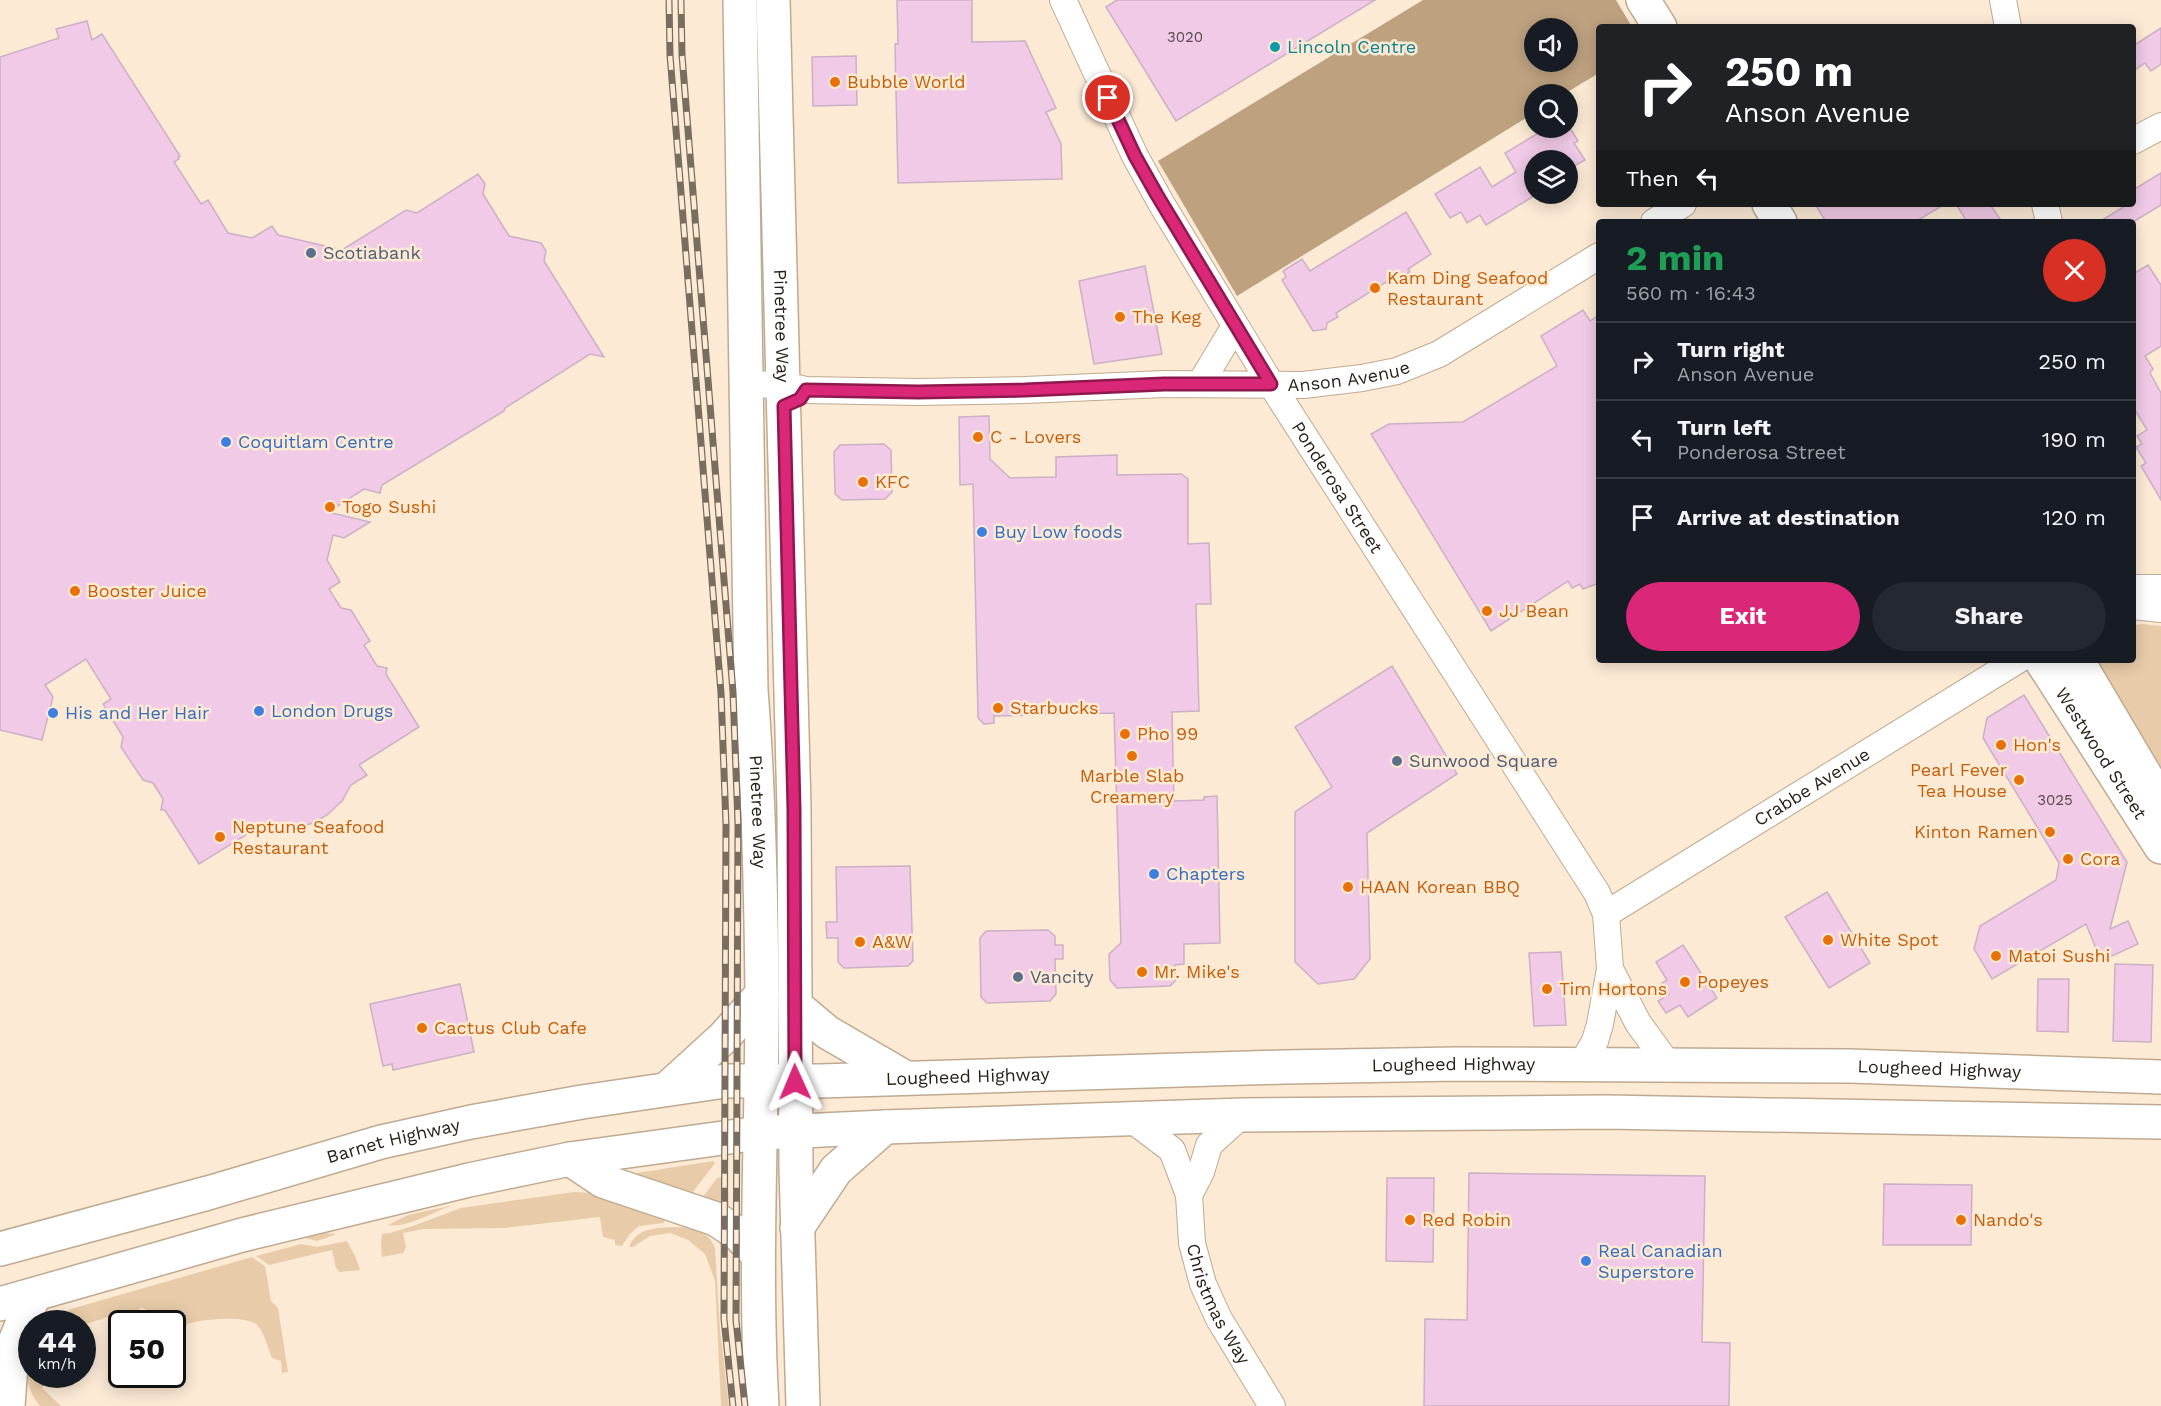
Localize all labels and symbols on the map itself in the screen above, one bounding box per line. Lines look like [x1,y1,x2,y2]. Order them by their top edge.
house number: 3020 [1167,28,1203,46]
place label: Lincoln Centre [1287,36,1416,57]
marker: Lincoln Centre [1268,40,1282,54]
place label: Bubble World [847,71,966,92]
pin [1082,72,1133,123]
marker: Bubble World [828,75,842,89]
place label: Scotiabank [323,242,421,263]
marker: Scotiabank [304,246,318,260]
place label: Kam Ding Seafood Restaurant [1387,267,1548,309]
street label: Pinetree Way [770,269,794,384]
marker: Kam Ding Seafood Restaurant [1368,281,1382,295]
place label: The Keg [1132,306,1202,327]
marker: The Keg [1113,310,1127,324]
street label: Anson Avenue [1287,356,1413,395]
street label: Ponderosa Street [1288,417,1388,557]
place label: C - Lovers [990,426,1081,447]
marker: C - Lovers [971,430,985,444]
place label: Coquitlam Centre [238,431,394,452]
marker: Coquitlam Centre [219,435,233,449]
place label: KFC [875,471,910,492]
marker: KFC [856,475,870,489]
place label: Togo Sushi [342,496,436,517]
marker: Togo Sushi [323,500,337,514]
place label: Buy Low foods [994,521,1122,542]
marker: Buy Low foods [975,525,989,539]
place label: Booster Juice [87,580,207,601]
marker: Booster Juice [68,584,82,598]
place label: JJ Bean [1499,600,1569,621]
marker: JJ Bean [1480,604,1494,618]
street label: Westwood Street [2051,683,2152,823]
place label: Starbucks [1010,697,1099,718]
place label: London Drugs [271,700,393,721]
marker: Starbucks [991,701,1005,715]
place label: His and Her Hair [65,702,209,723]
marker: London Drugs [252,704,266,718]
marker: His and Her Hair [46,706,60,720]
place label: Pho 99 [1137,723,1198,744]
marker: Pho 99 [1118,727,1132,741]
place label: Hon's [2013,734,2061,755]
marker: Hon's [1994,738,2008,752]
street label: Crabbe Avenue [1750,743,1873,830]
marker: Marble Slab Creamery [1125,749,1139,763]
place label: Sunwood Square [1409,750,1558,771]
street label: Pinetree Way [745,754,771,870]
marker: Sunwood Square [1390,754,1404,768]
place label: Pearl Fever Tea House [1910,759,2007,801]
place label: Marble Slab Creamery [1080,765,1184,807]
marker: Pearl Fever Tea House [2012,773,2026,787]
house number: 3025 [2037,791,2073,809]
place label: Neptune Seafood Restaurant [232,816,385,858]
place label: Kinton Ramen [1914,821,2038,842]
marker: Kinton Ramen [2043,825,2057,839]
marker: Neptune Seafood Restaurant [213,830,227,844]
place label: Cora [2080,848,2120,869]
marker: Cora [2061,852,2075,866]
place label: Chapters [1166,863,1245,884]
marker: Chapters [1147,867,1161,881]
place label: HAAN Korean BBQ [1360,876,1520,897]
marker: HAAN Korean BBQ [1341,880,1355,894]
place label: White Spot [1840,929,1939,950]
place label: A&W [872,931,912,952]
marker: White Spot [1821,933,1835,947]
marker: A&W [853,935,867,949]
place label: Matoi Sushi [2008,945,2110,966]
marker: Matoi Sushi [1989,949,2003,963]
place label: Mr. Mike's [1154,961,1240,982]
marker: Mr. Mike's [1135,965,1149,979]
place label: Vancity [1030,966,1094,987]
marker: Vancity [1011,970,1025,984]
place label: Popeyes [1697,971,1769,992]
marker: Popeyes [1678,975,1692,989]
place label: Tim Hortons [1559,978,1667,999]
marker: Tim Hortons [1540,982,1554,996]
place label: Cactus Club Cafe [434,1017,587,1038]
marker: Cactus Club Cafe [415,1021,429,1035]
position arrow [763,1050,827,1114]
street label: Lougheed Highway [1371,1053,1536,1075]
street label: Lougheed Highway [1857,1055,2022,1082]
street label: Lougheed Highway [885,1063,1051,1089]
street label: Barnet Highway [324,1114,463,1167]
place label: Red Robin [1422,1209,1511,1230]
place label: Nando's [1973,1209,2043,1230]
marker: Red Robin [1403,1213,1417,1227]
marker: Nando's [1954,1213,1968,1227]
place label: Real Canadian Superstore [1598,1240,1723,1282]
street label: Christmas Way [1183,1241,1255,1368]
marker: Real Canadian Superstore [1579,1254,1593,1268]
speed limit sign: 50 [108,1310,186,1388]

